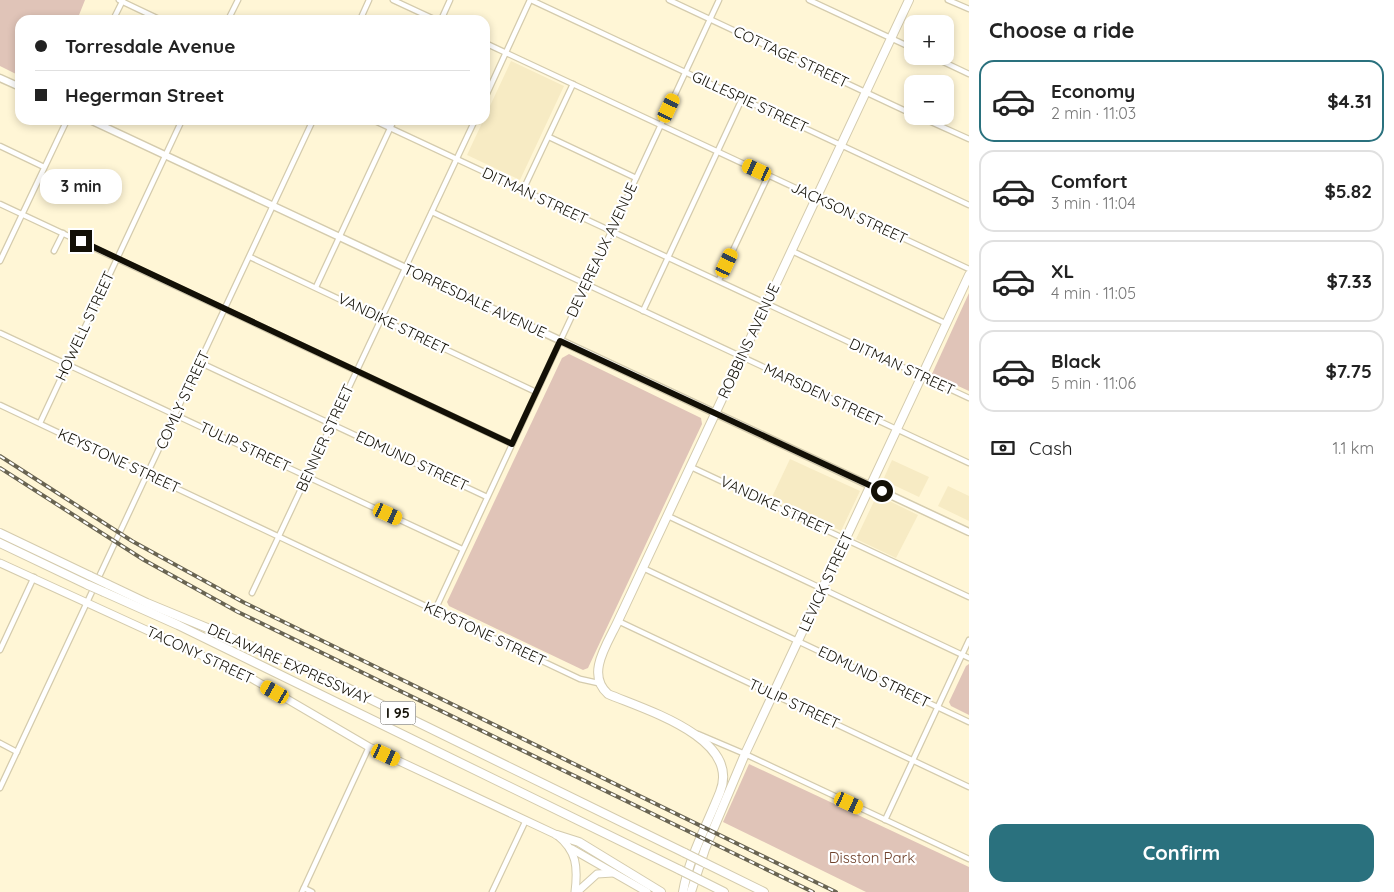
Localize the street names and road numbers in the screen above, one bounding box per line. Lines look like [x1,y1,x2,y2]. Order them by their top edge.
street label: COTTAGE STREET [730,21,852,92]
street label: GILLESPIE STREET [689,66,811,137]
street label: DITMAN STREET [479,163,591,228]
street label: JACKSON STREET [788,177,910,248]
street label: DEVEREAUX AVENUE [562,179,641,320]
street label: TORRESDALE AVENUE [401,259,550,342]
street label: HOWELL STREET [51,268,118,384]
street label: ROBBINS AVENUE [714,280,784,401]
street label: VANDIKE STREET [335,288,452,359]
street label: DITMAN STREET [846,334,958,399]
street label: COMLY STREET [151,347,214,452]
street label: MARSDEN STREET [761,359,885,430]
street label: BENNER STREET [291,381,358,495]
street label: TULIP STREET [197,417,294,476]
street label: KEYSTONE STREET [55,424,183,497]
street label: EDMUND STREET [353,426,471,495]
street label: VANDIKE STREET [717,471,835,540]
street label: LEVICK STREET [794,529,857,635]
street label: KEYSTONE STREET [421,597,549,670]
street label: DELAWARE EXPRESSWAY [205,619,374,708]
street label: TACONY STREET [144,621,257,688]
street label: EDMUND STREET [815,641,933,712]
street label: TULIP STREET [746,674,843,733]
road number: I 95 [380,701,416,724]

